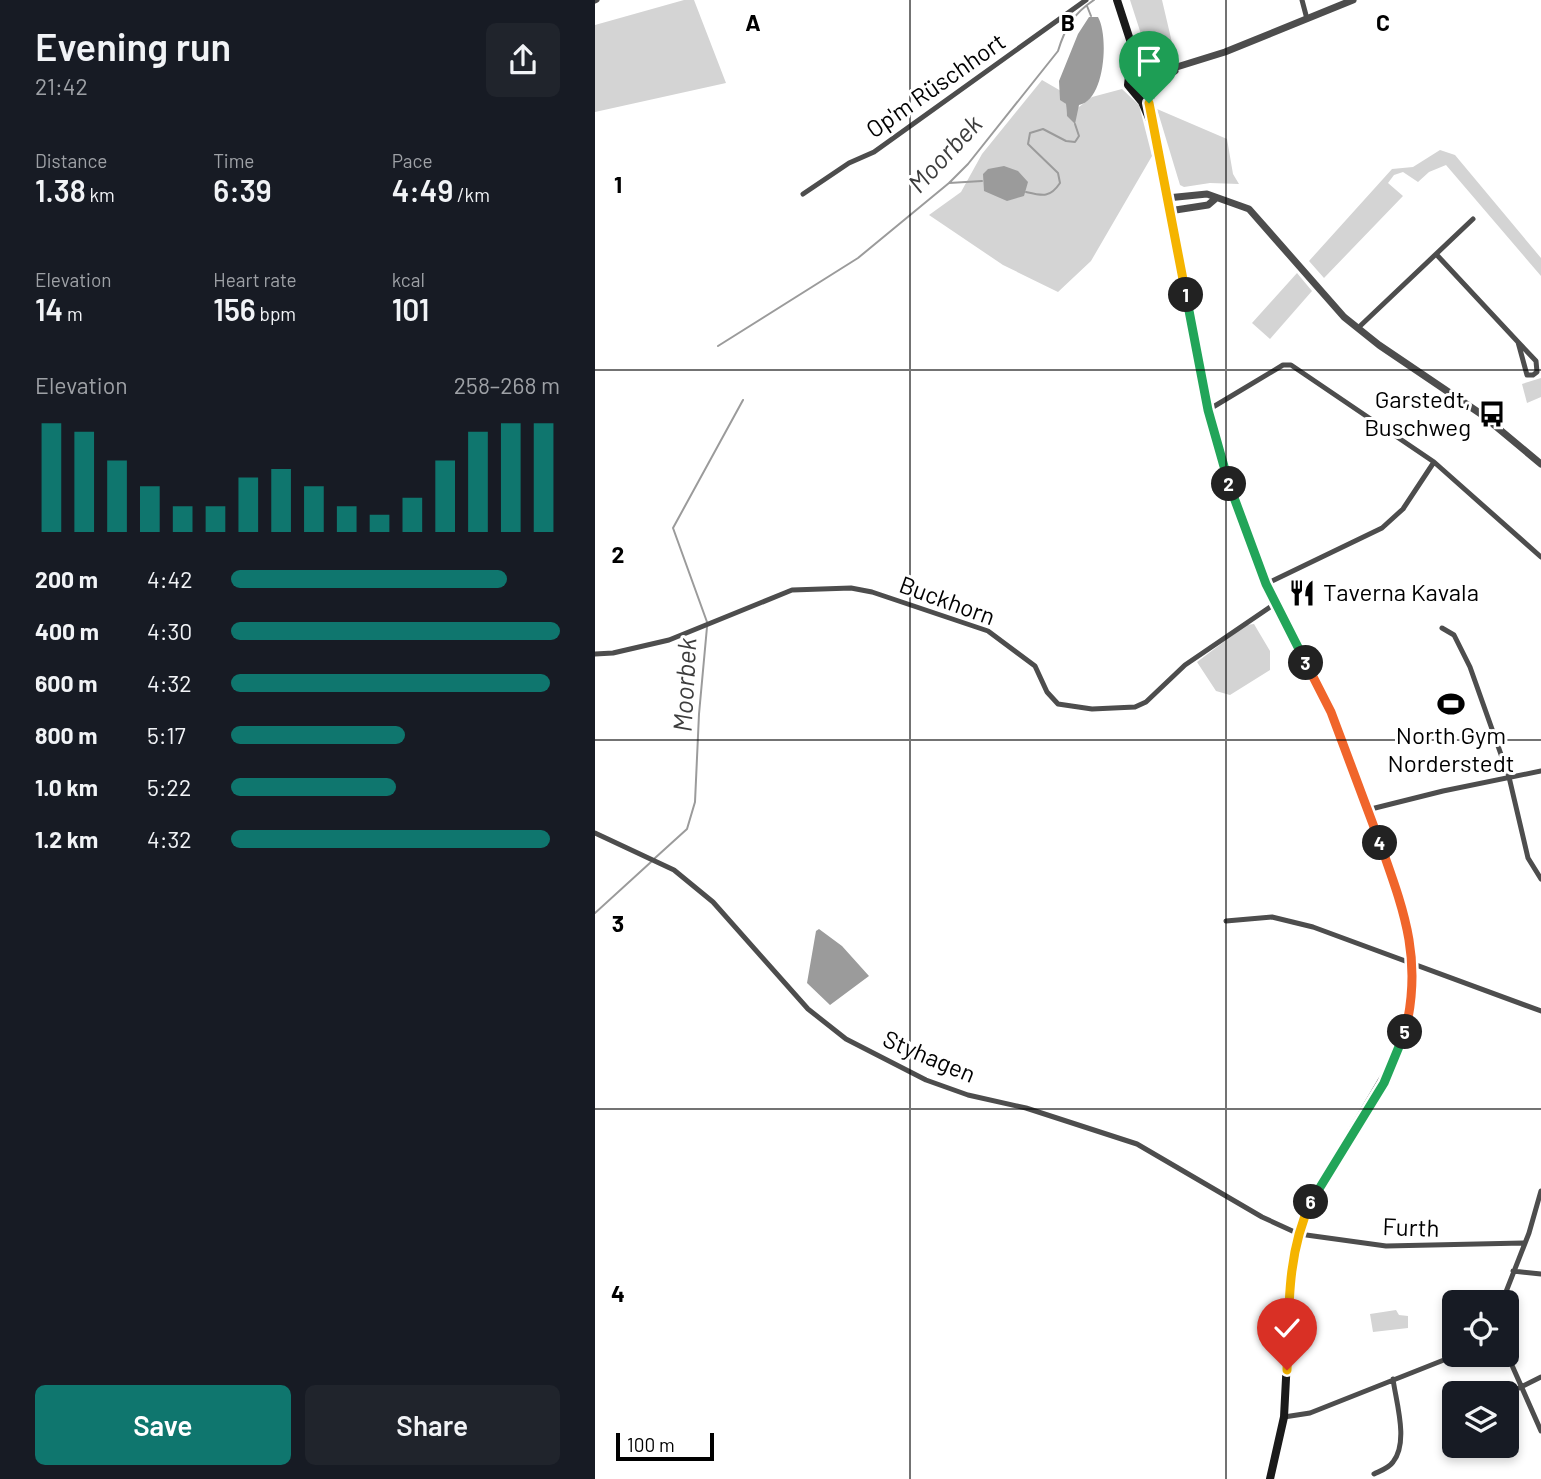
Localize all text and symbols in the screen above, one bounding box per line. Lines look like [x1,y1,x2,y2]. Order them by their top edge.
text: A [745,8,761,36]
text: B [1061,8,1075,36]
text: C [1376,8,1390,36]
text: Evening run [35,23,231,69]
button: share [486,23,560,97]
street label: Op'm Rüschhort [860,26,1010,143]
pin [1119,31,1179,103]
icon: arrive [1130,42,1168,80]
text: 21:42 [35,72,88,100]
water label: Moorbek [900,108,988,198]
text: Distance [35,149,107,172]
text: Time [213,149,254,172]
text: Pace [392,149,433,172]
text: 1 [614,170,622,198]
text: 1.38 [35,172,86,208]
text: 6:39 [213,172,272,208]
text: 4:49 [392,172,453,208]
text: km [86,183,115,206]
text: /km [453,183,490,206]
text: Elevation [35,268,112,291]
text: Heart rate [213,268,297,291]
text: kcal [392,268,425,291]
pin: 1 [1169,278,1203,312]
text: 1 [1182,283,1189,306]
text: 14 [35,291,63,327]
text: 156 [213,291,256,327]
text: 101 [392,291,429,327]
text: m [63,302,83,325]
text: bpm [256,302,296,325]
text: Elevation [35,371,128,399]
text: 258–268 m [454,371,560,399]
place label: Garstedt, Buschweg [1364,384,1471,441]
bus stop icon: Garstedt, Buschweg [1477,399,1507,429]
pin: 2 [1211,466,1247,502]
text: 2 [1223,472,1234,495]
text: 2 [612,540,624,568]
text: 200 m [35,565,98,593]
text: 4:42 [147,565,192,593]
street label: Buckhorn [896,569,999,630]
place label: Taverna Kavala [1323,577,1479,606]
restaurant icon: Taverna Kavala [1287,578,1317,608]
text: 400 m [35,617,99,645]
text: 4:30 [147,617,192,645]
water label: Moorbek [666,637,701,733]
pin: 3 [1289,646,1323,680]
text: 3 [1300,651,1311,674]
text: 600 m [35,669,97,697]
text: 4:32 [147,669,192,697]
sports icon: North Gym Norderstedt [1436,689,1466,719]
place label: North Gym Norderstedt [1387,720,1515,777]
text: 800 m [35,721,97,749]
text: 5:17 [147,721,186,749]
text: 1.0 km [35,773,98,801]
text: 5:22 [147,773,191,801]
text: 1.2 km [35,825,98,853]
text: 4:32 [147,825,192,853]
pin: 4 [1363,826,1397,860]
text: 4 [1374,831,1385,854]
text: 3 [612,909,624,937]
pin: 5 [1387,1014,1423,1050]
text: 5 [1399,1020,1410,1043]
street label: Styhagen [879,1023,980,1088]
pin: 6 [1293,1184,1329,1220]
text: 6 [1305,1190,1316,1213]
street label: Furth [1382,1211,1440,1242]
text: 4 [611,1279,625,1307]
map controls [1442,1290,1519,1458]
button: locate [1442,1290,1519,1367]
pin [1257,1298,1317,1370]
icon: check [1268,1309,1306,1347]
button: layers [1442,1381,1519,1458]
button: Save [35,1385,291,1465]
button: Share [305,1385,560,1465]
scale bar [616,1430,714,1462]
text: 100 m [627,1433,675,1456]

